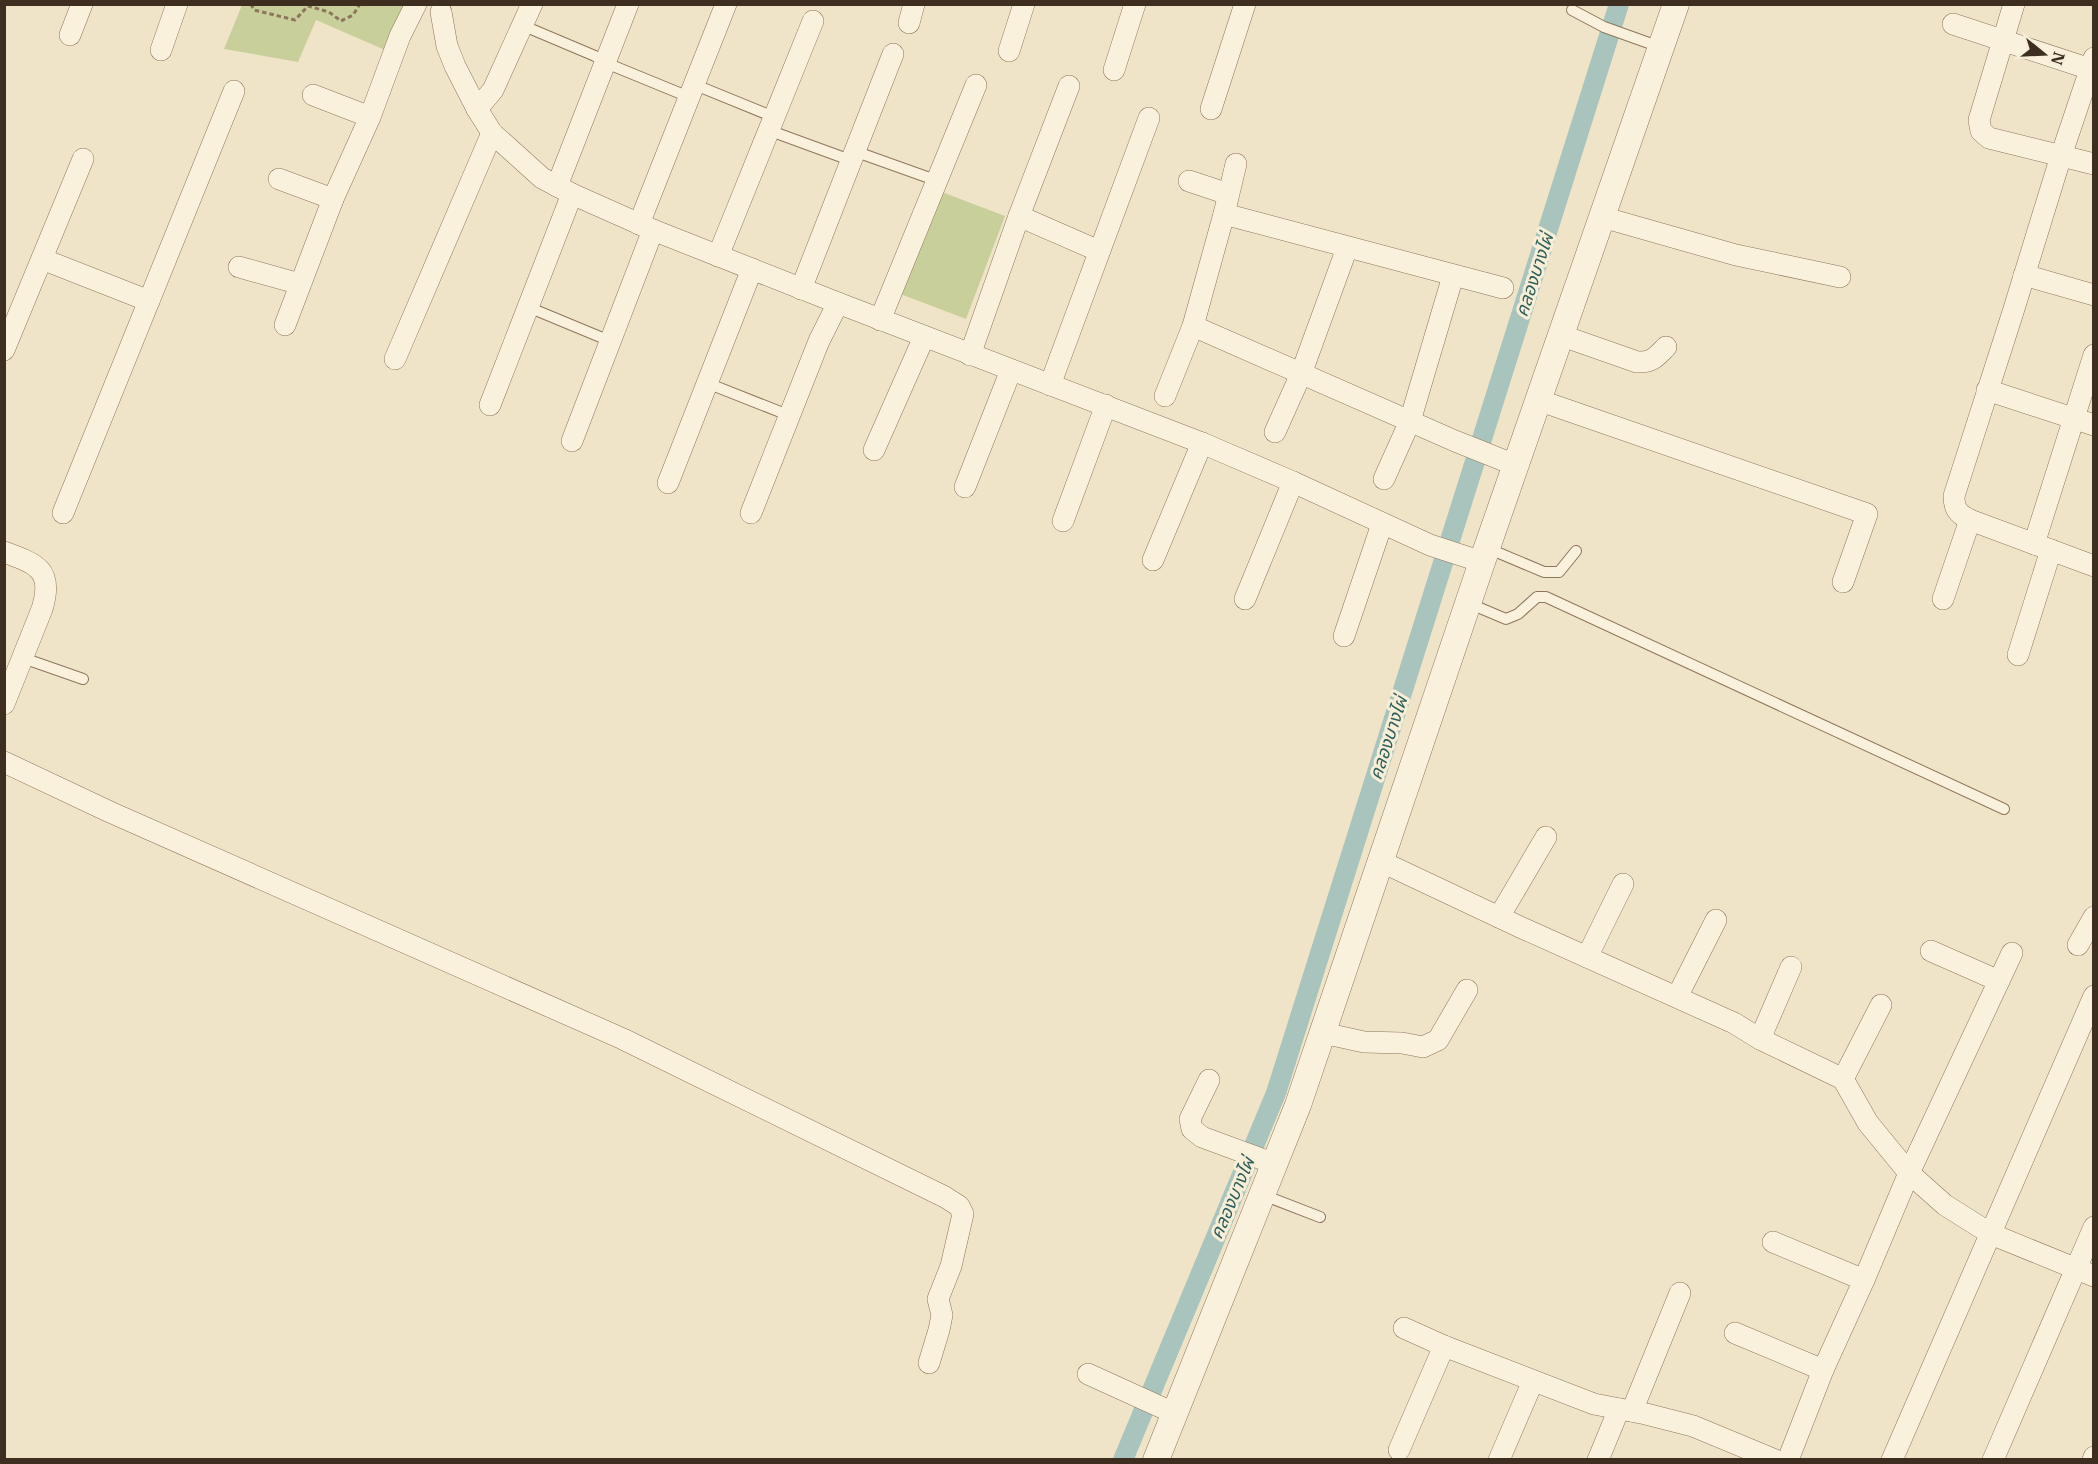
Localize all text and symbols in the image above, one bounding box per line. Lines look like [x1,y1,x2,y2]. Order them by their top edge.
north arrow [2014,24,2074,84]
text: N [2047,50,2070,68]
water label: คลองบางไผ่ [1510,228,1559,320]
water label: คลองบางไผ่ [1364,691,1413,783]
water label: คลองบางไผ่ [1205,1151,1261,1242]

